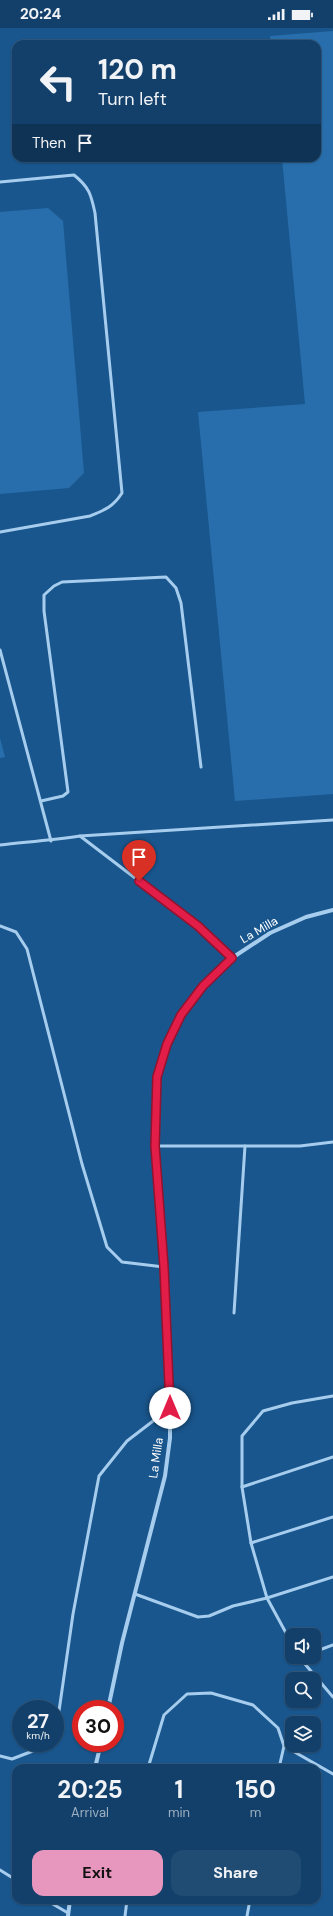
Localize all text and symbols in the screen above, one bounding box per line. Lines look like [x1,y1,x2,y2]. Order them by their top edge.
text: 20:24 [20,4,61,24]
text: 120 m [98,51,177,88]
icon: left [32,56,84,108]
text: Turn left [98,87,167,111]
icon: arrive [74,132,96,154]
text: Then [32,133,66,153]
pin [122,840,156,881]
icon: arrive [128,846,150,868]
street label: La Milla [237,913,281,947]
position arrow [149,1387,191,1429]
street label: La Milla [145,1437,167,1479]
map controls [285,1628,321,1752]
button: sound [285,1628,321,1664]
button: search [285,1672,321,1708]
speed limit sign: 30 [72,1700,124,1752]
text: 27 [27,1708,49,1734]
button: layers [285,1716,321,1752]
text: km/h [26,1729,50,1742]
text: 20:25 [57,1774,123,1805]
text: 1 [175,1774,183,1805]
text: 150 [235,1774,276,1805]
text: Arrival [71,1804,109,1821]
text: min [168,1804,190,1821]
text: m [250,1804,261,1821]
button: Exit [32,1850,163,1896]
button: Share [171,1850,301,1896]

